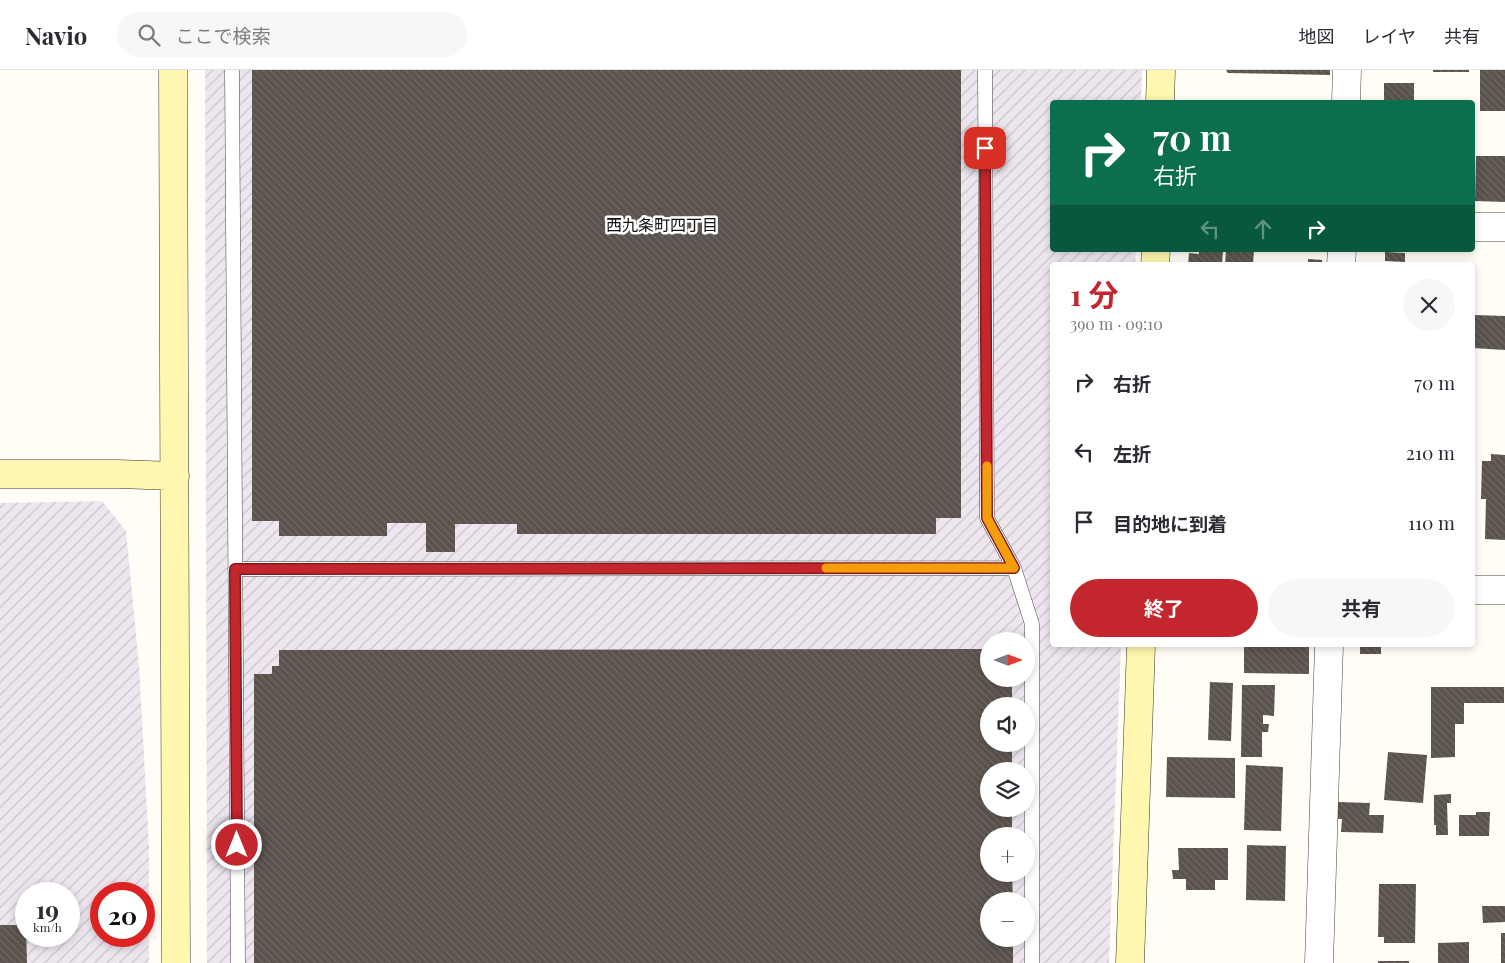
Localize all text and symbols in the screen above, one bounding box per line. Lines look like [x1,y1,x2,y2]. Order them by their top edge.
search box [117,12,467,57]
text: Navio [25,19,87,51]
icon: search [135,21,163,49]
text: ここで検索 [175,22,270,48]
text: 地図 [1299,24,1335,48]
text: レイヤ [1363,24,1416,48]
text: 共有 [1444,24,1480,48]
text: 70 m [1153,113,1231,160]
icon: right [1070,120,1135,185]
pin [964,127,1006,169]
icon: arrive [971,134,999,162]
text: 右折 [1153,160,1197,190]
district label: 西九条町四丁目 [606,214,718,235]
icon: left [1196,215,1224,243]
icon: ahead [1249,215,1277,243]
icon: right [1302,215,1330,243]
text: 1 分 [1070,274,1118,314]
button: close [1403,279,1455,331]
text: 390 m · 09:10 [1070,313,1163,334]
icon: right [1070,368,1098,396]
text: 70 m [1414,369,1455,395]
text: 右折 [1113,370,1151,396]
icon: left [1070,438,1098,466]
text: 210 m [1406,439,1455,465]
text: 左折 [1113,440,1151,466]
icon: arrive [1070,508,1098,536]
text: 110 m [1408,509,1455,535]
text: 目的地に到着 [1113,510,1227,536]
button: 終了 [1070,579,1258,637]
button: 共有 [1268,579,1455,637]
north arrow [980,632,1035,688]
map controls [980,632,1035,947]
button: sound [980,697,1035,752]
button: layers [980,762,1035,817]
position arrow [210,818,262,870]
button: + [980,827,1035,882]
speed limit sign: 20 [90,882,155,947]
text: 19 [36,892,59,925]
button: − [980,892,1035,947]
text: km/h [33,919,62,935]

